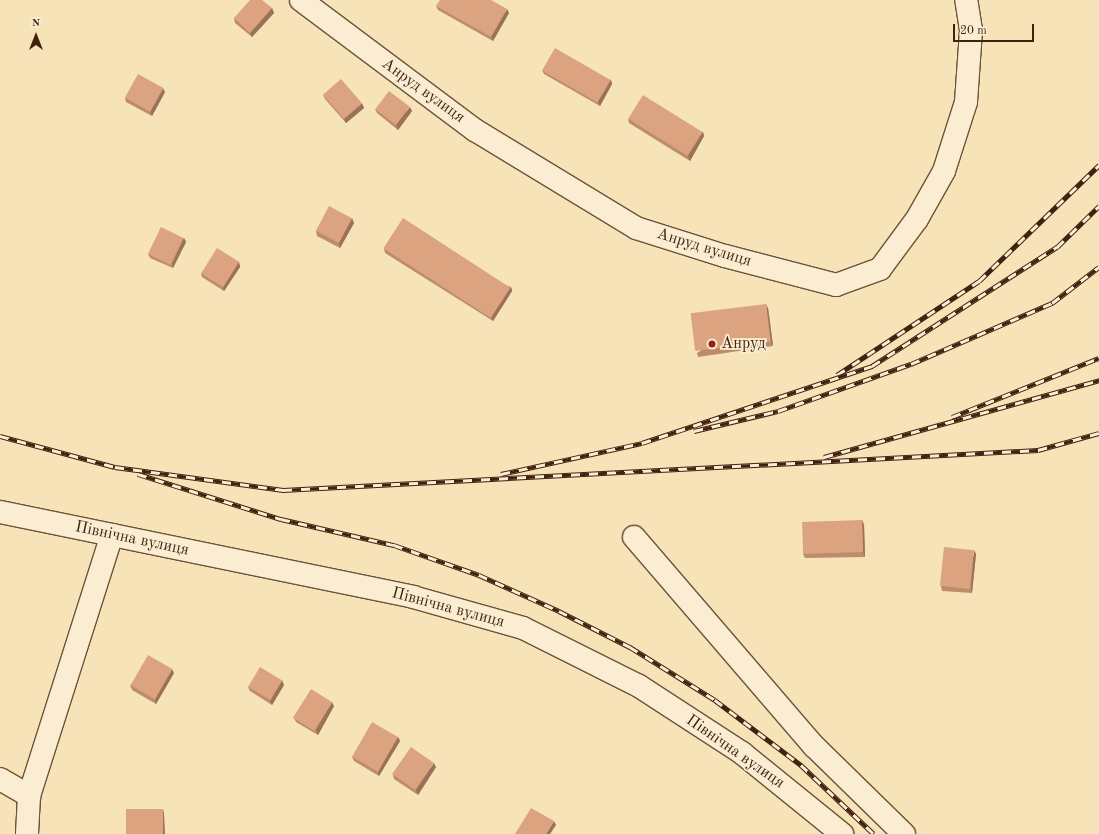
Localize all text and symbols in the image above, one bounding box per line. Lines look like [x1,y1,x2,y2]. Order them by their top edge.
north arrow [16,16,56,56]
scale bar [955,16,1036,42]
text: N [32,18,40,29]
text: 20 m [960,25,987,37]
street label: Анруд вулиця [378,54,468,128]
street label: Анруд вулиця [654,224,754,272]
place label: Анруд [721,334,766,354]
marker: Анруд [706,338,718,350]
street label: Північна вулиця [73,518,191,560]
street label: Північна вулиця [390,584,506,632]
street label: Північна вулиця [682,711,788,793]

